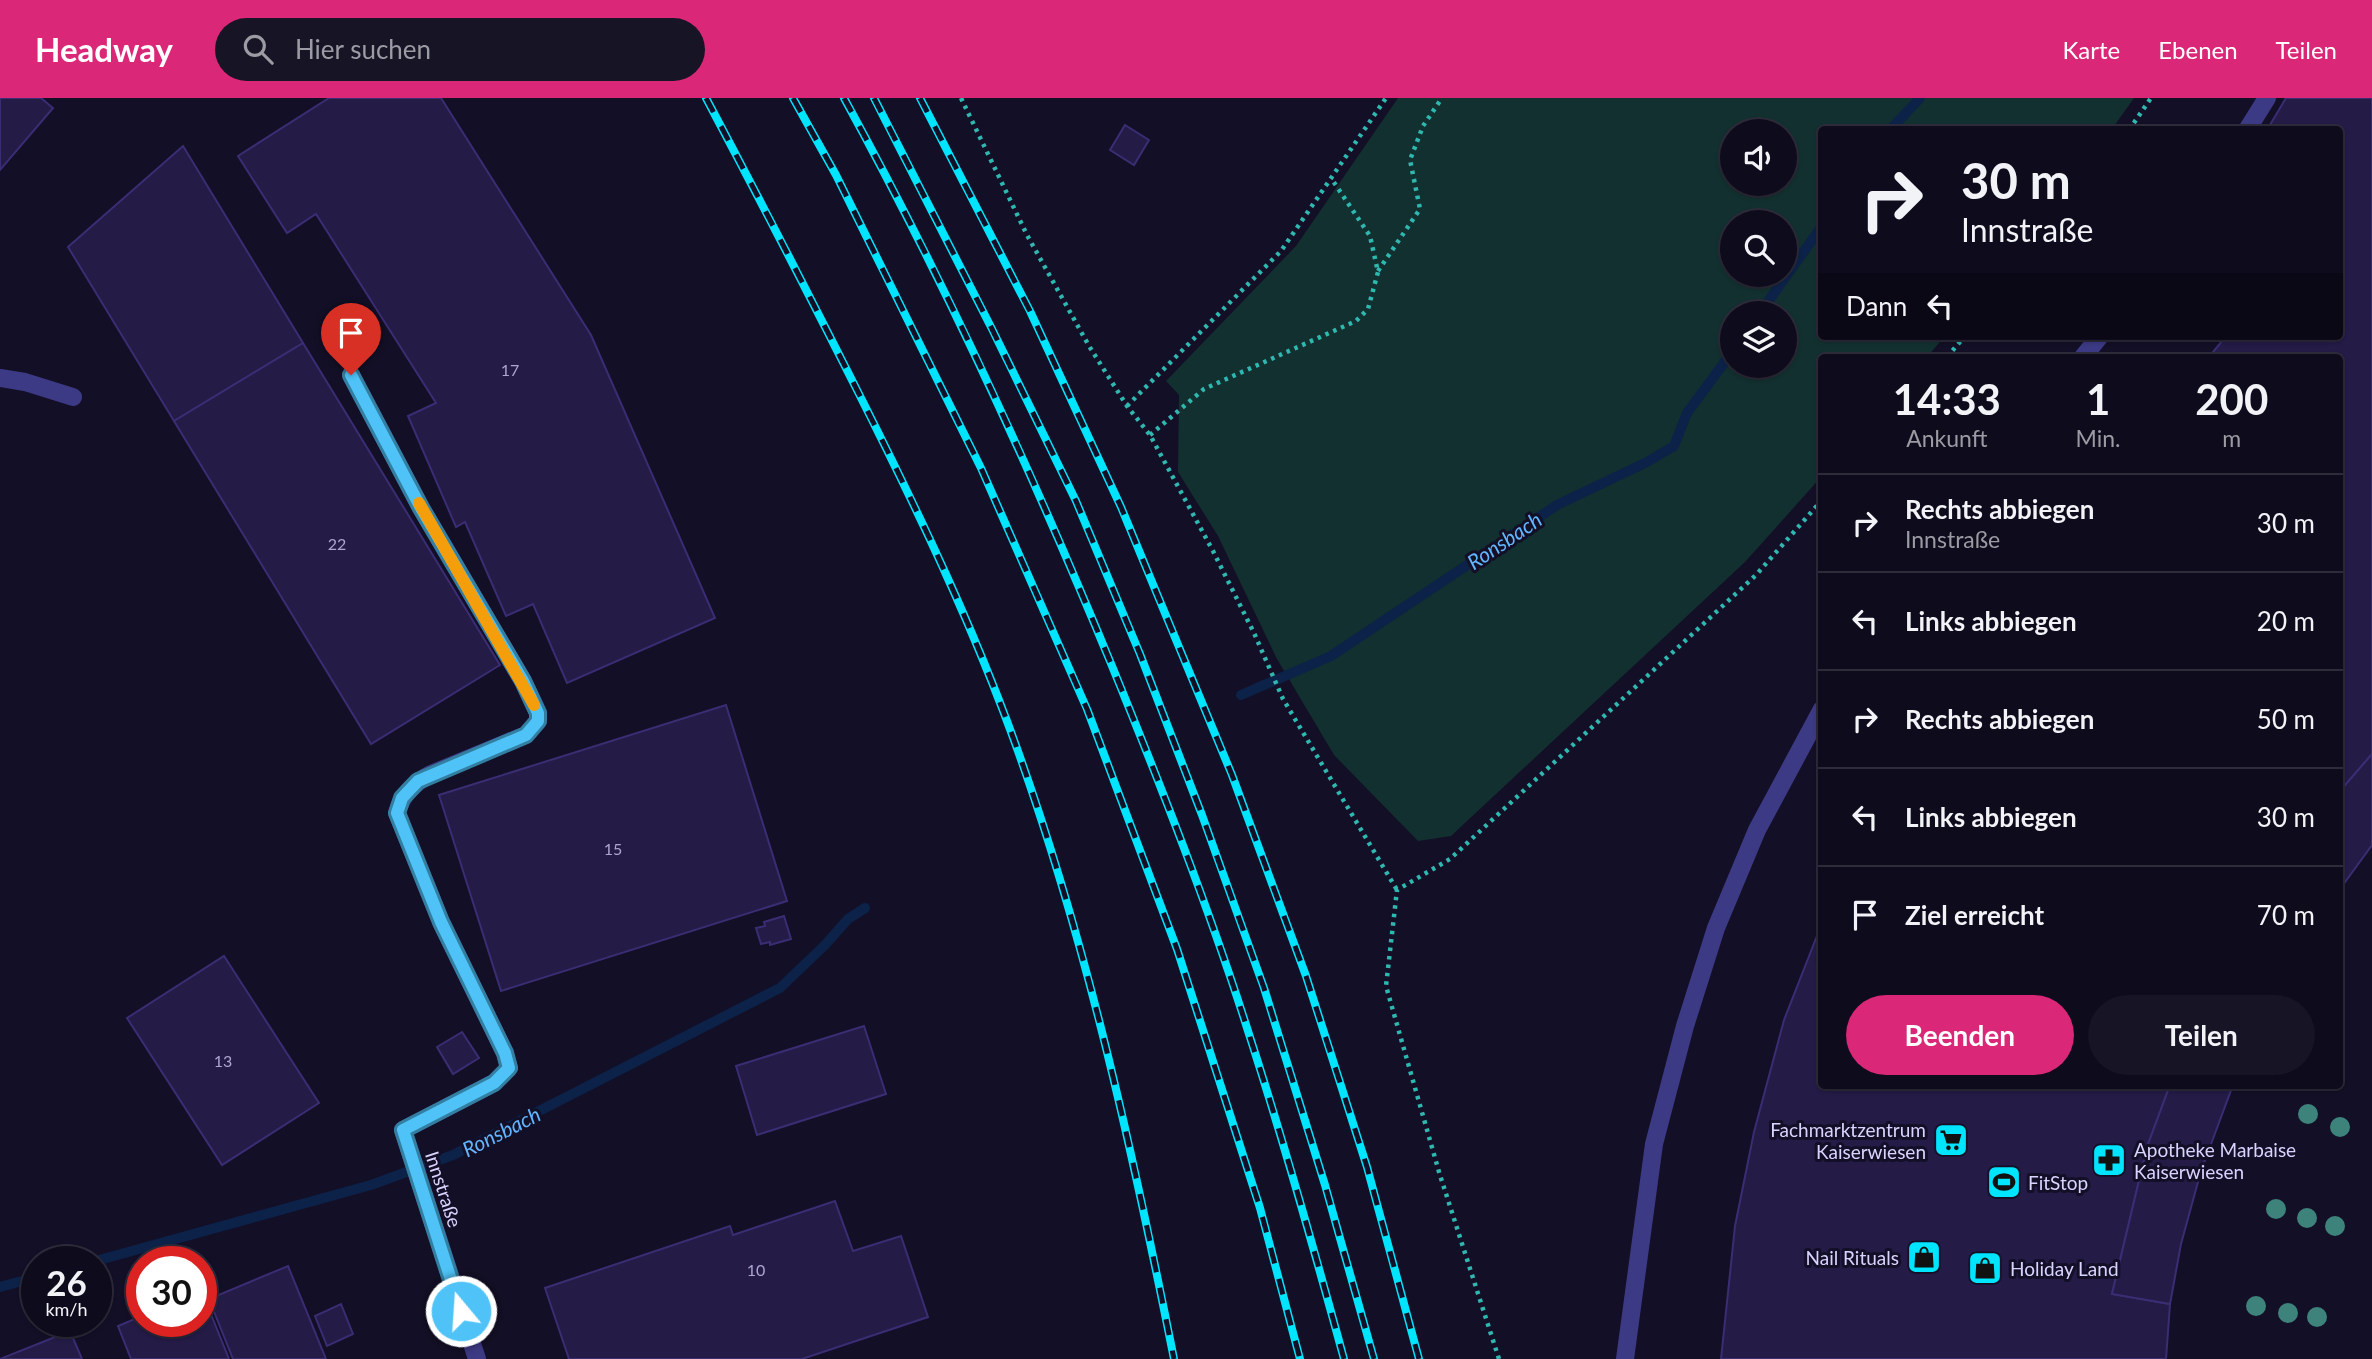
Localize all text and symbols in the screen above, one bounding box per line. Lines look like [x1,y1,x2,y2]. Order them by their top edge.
search box [215,18,705,81]
text: Headway [35,29,173,69]
icon: search [239,30,277,68]
text: Hier suchen [295,33,431,65]
text: Karte [2063,35,2120,64]
text: Ebenen [2158,35,2238,64]
text: Teilen [2276,35,2337,64]
map controls [1720,119,1797,378]
button: sound [1720,119,1797,196]
text: 30 m [1961,151,2071,209]
icon: right [1846,154,1937,245]
button: search [1720,210,1797,287]
text: Innstraße [1961,210,2094,249]
icon: left [1921,287,1959,325]
text: Dann [1846,290,1907,322]
button: layers [1720,301,1797,378]
pin [321,303,381,375]
icon: arrive [332,314,370,352]
house number: 17 [501,360,519,379]
text: 14:33 [1893,374,2001,424]
text: 1 [2086,374,2110,424]
text: 200 [2195,374,2268,424]
text: Ankunft [1906,424,1987,452]
text: Min. [2076,424,2121,452]
text: m [2222,424,2241,452]
text: Rechts abbiegen [1905,493,2094,525]
icon: right [1846,504,1884,542]
water label: Ronsbach [1462,506,1546,574]
text: 30 m [2257,507,2315,539]
text: Innstraße [1905,525,2000,553]
house number: 22 [328,534,346,553]
icon: left [1846,602,1884,640]
text: Links abbiegen [1905,605,2077,637]
text: 20 m [2257,605,2315,637]
icon: right [1846,700,1884,738]
text: Rechts abbiegen [1905,703,2094,735]
text: 50 m [2257,703,2315,735]
icon: left [1846,798,1884,836]
text: Links abbiegen [1905,801,2077,833]
text: 30 m [2257,801,2315,833]
house number: 15 [604,839,622,858]
icon: arrive [1846,896,1884,934]
text: Ziel erreicht [1905,899,2044,931]
text: 70 m [2257,899,2315,931]
button: Beenden [1846,995,2074,1075]
button: Teilen [2088,995,2315,1075]
house number: 13 [214,1051,232,1070]
water label: Ronsbach [458,1101,544,1161]
place label: Fachmarktzentrum Kaiserwiesen [1770,1118,1926,1163]
supermarket icon: Fachmarktzentrum Kaiserwiesen [1932,1121,1970,1159]
place label: Apotheke Marbaise Kaiserwiesen [2134,1138,2296,1183]
pharmacy icon: Apotheke Marbaise Kaiserwiesen [2090,1141,2128,1179]
street label: Innstraße [421,1148,467,1230]
sports icon: FitStop [1985,1163,2023,1201]
place label: FitStop [2028,1171,2088,1194]
shop icon: Nail Rituals [1905,1238,1943,1276]
speed limit sign: 30 [126,1246,217,1337]
place label: Nail Rituals [1806,1246,1899,1269]
shop icon: Holiday Land [1966,1249,2004,1287]
place label: Holiday Land [2010,1257,2119,1280]
house number: 10 [747,1260,765,1279]
text: 26 [46,1261,87,1303]
position arrow [424,1274,498,1348]
text: km/h [45,1298,88,1320]

